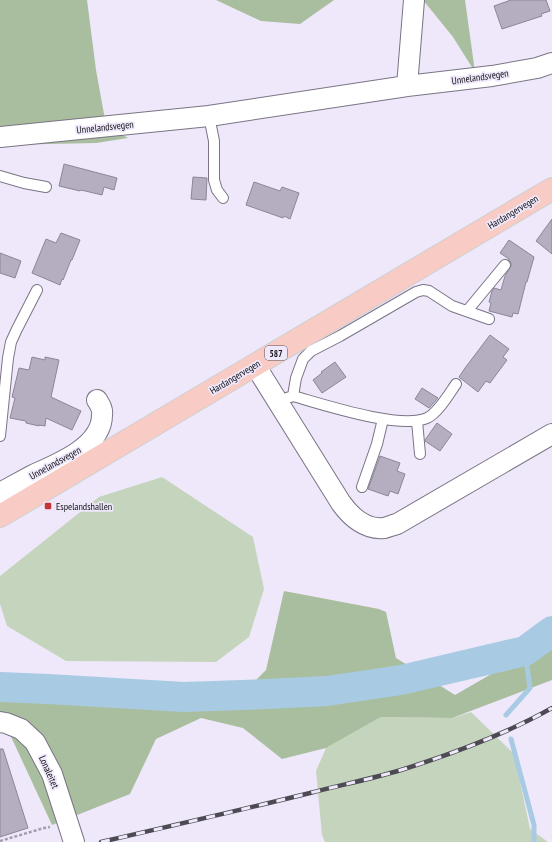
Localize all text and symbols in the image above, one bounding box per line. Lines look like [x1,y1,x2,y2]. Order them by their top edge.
street label: Unnelandsvegen [451,67,509,87]
street label: Unnelandsvegen [76,118,134,136]
street label: Hardangervegen [485,192,541,232]
road number: 587 [265,346,287,360]
street label: Hardangervegen [207,357,263,397]
street label: Unnelandsvegen [27,443,83,483]
place label: Espelandshallen [56,500,112,513]
marker: Espelandshallen [43,501,53,511]
street label: Lonaleitet [36,754,62,791]

